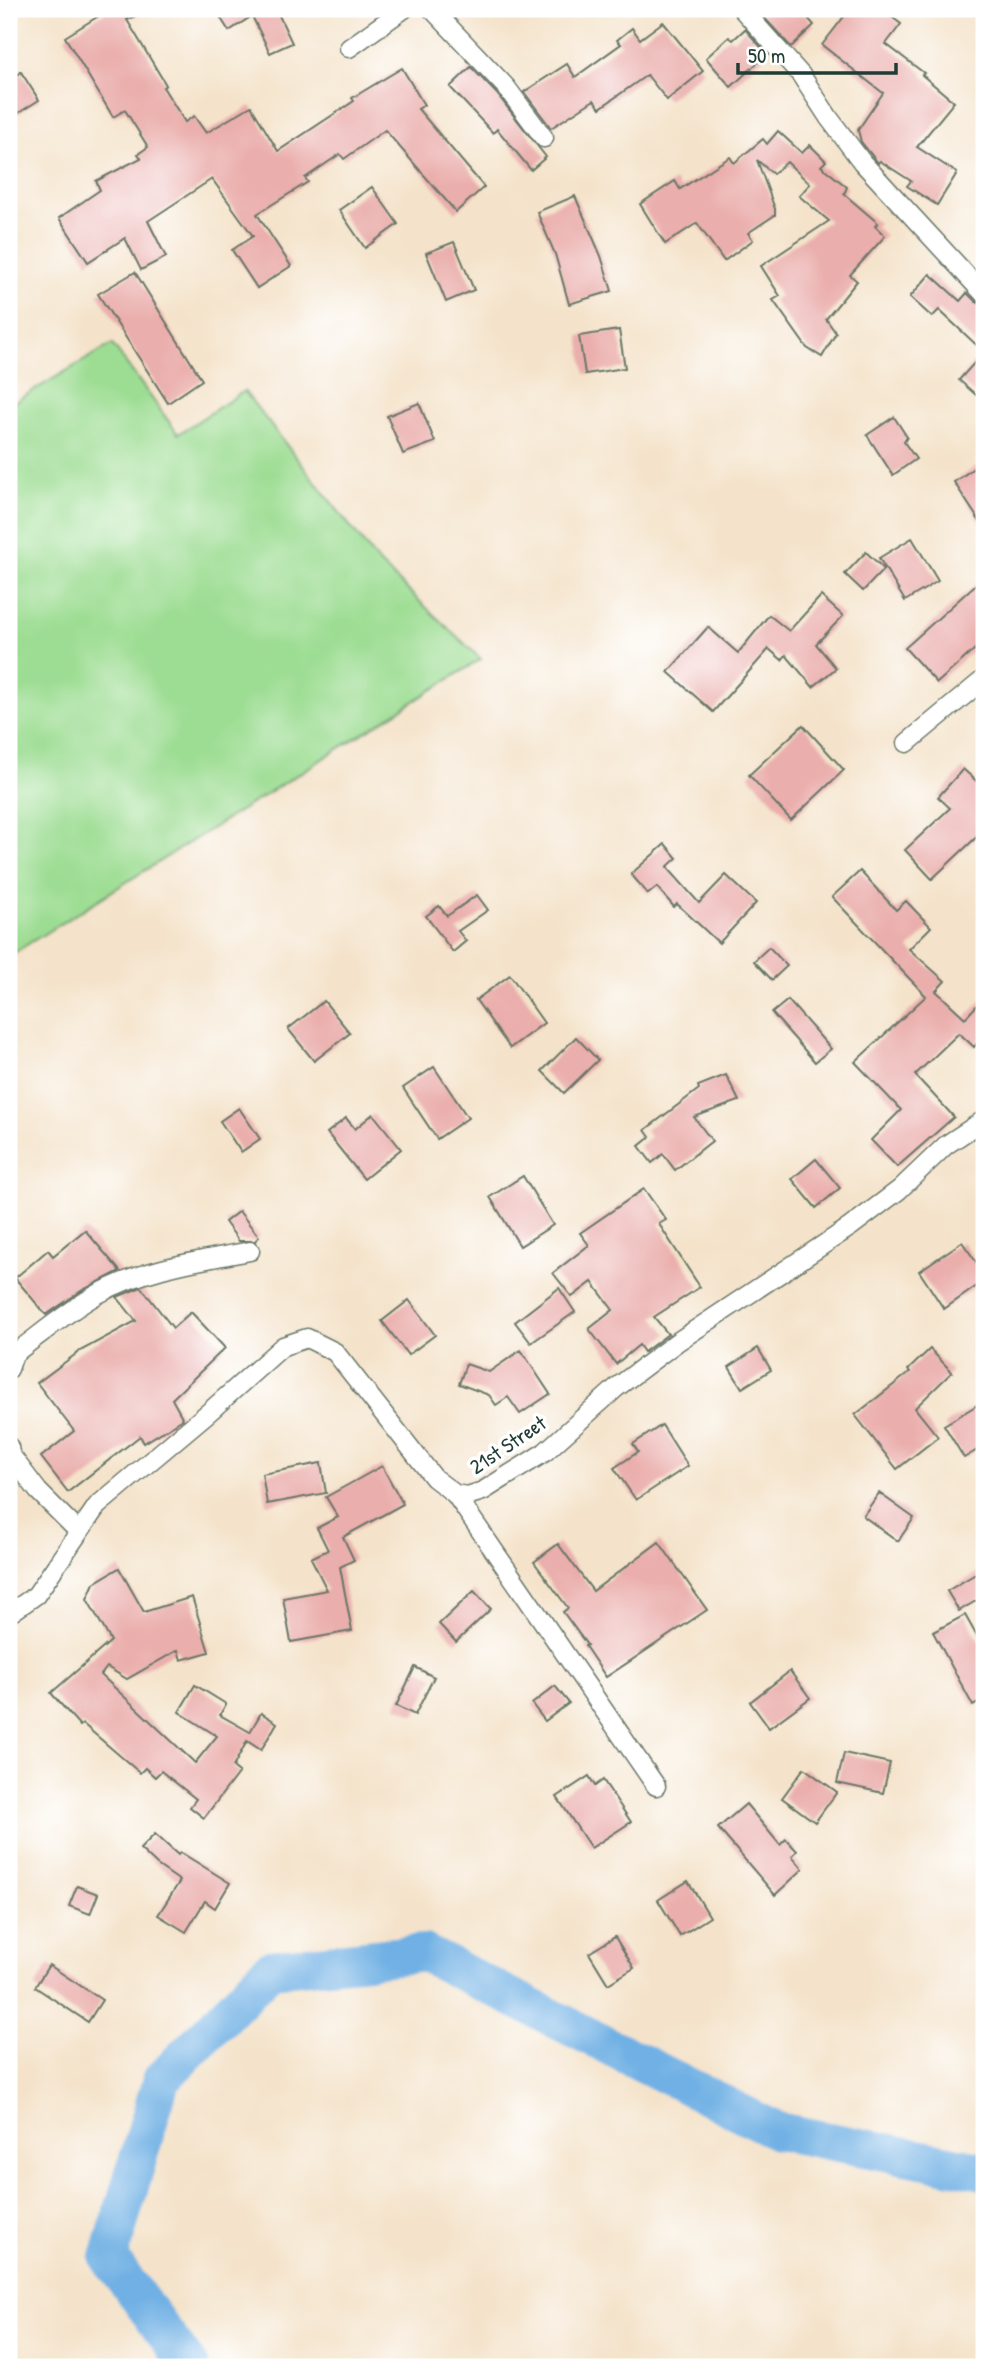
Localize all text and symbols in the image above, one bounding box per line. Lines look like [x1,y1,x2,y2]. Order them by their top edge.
scale bar [738,32,895,76]
text: 50 m [748,41,785,70]
street label: 21st Street [464,1408,552,1481]

